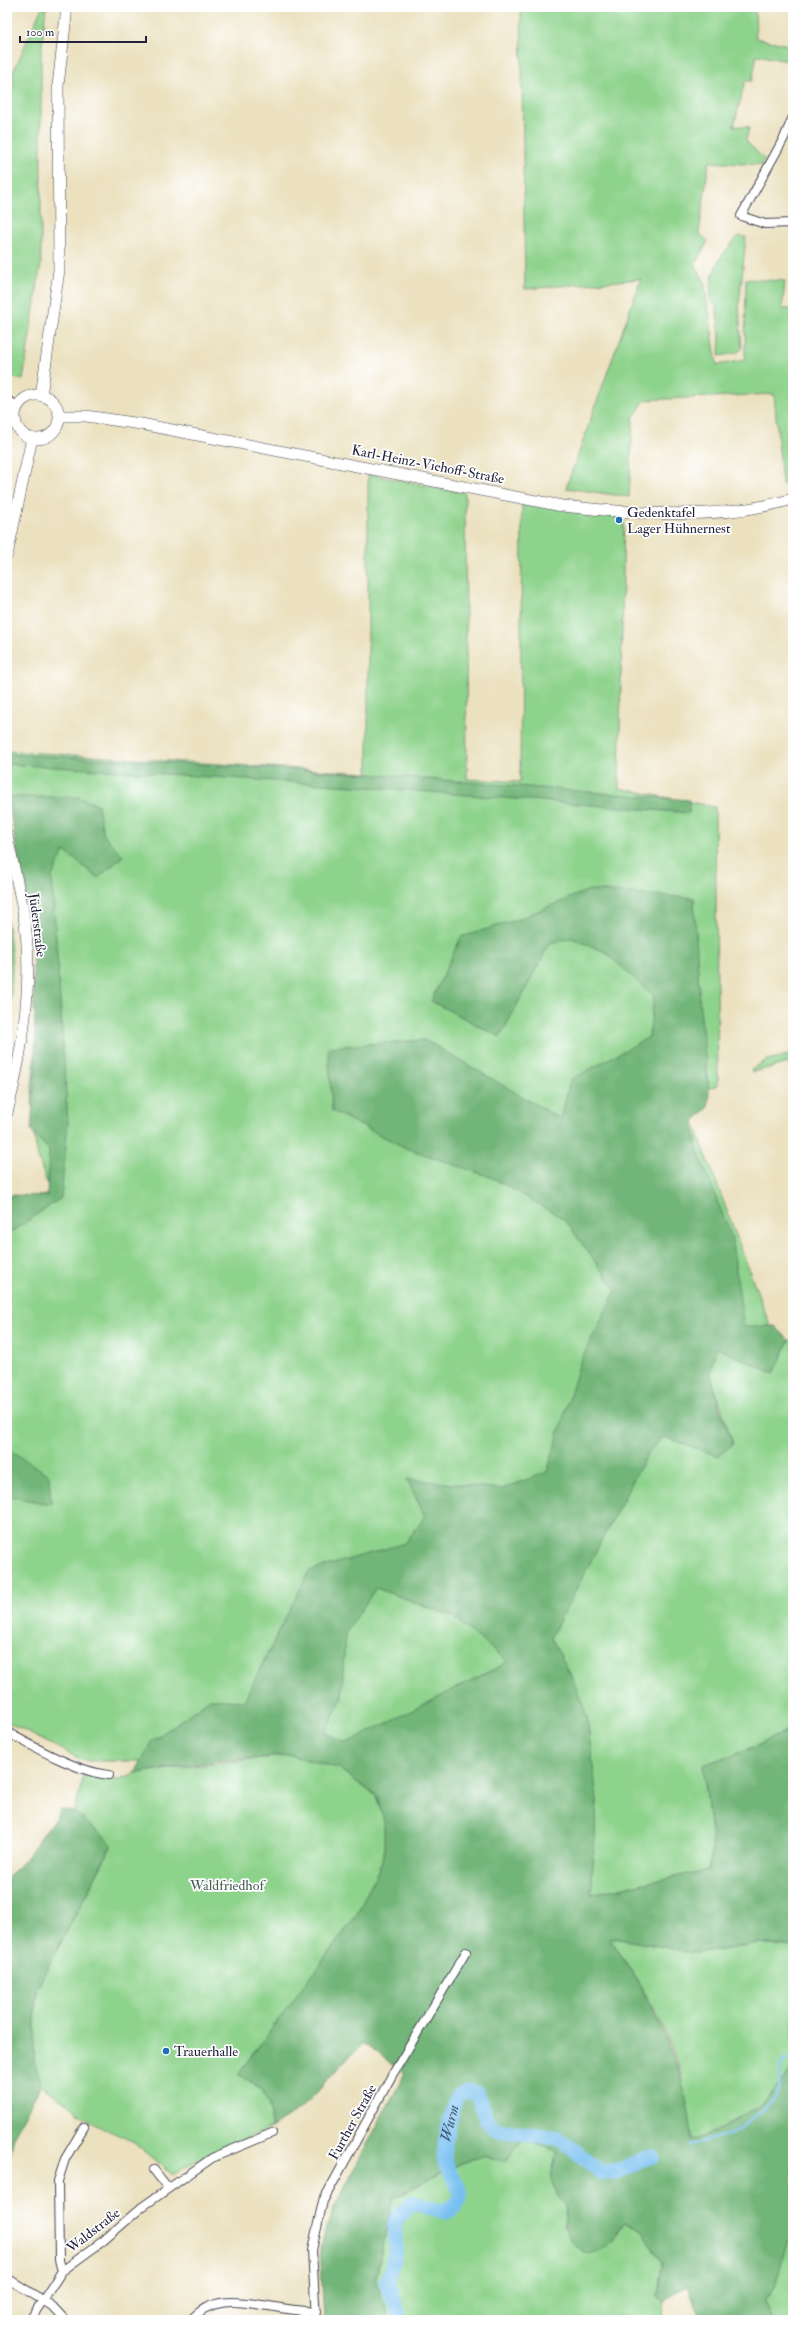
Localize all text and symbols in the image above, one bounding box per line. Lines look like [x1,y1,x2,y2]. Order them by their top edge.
scale bar [20,18,146,44]
text: 100 m [26,25,55,40]
street label: Karl-Heinz-Viehoff-Straße [350,441,506,488]
place label: Gedenktafel Lager Hühnernest [627,504,731,537]
marker: Gedenktafel Lager Hühnernest [614,515,624,525]
street label: Jüderstraße [25,891,50,958]
park label: Waldfriedhof [189,1877,266,1894]
place label: Trauerhalle [174,2043,238,2060]
marker: Trauerhalle [161,2046,171,2056]
street label: Further Straße [325,2081,380,2163]
water label: Wurm [436,2103,464,2143]
street label: Waldstraße [63,2204,123,2257]

